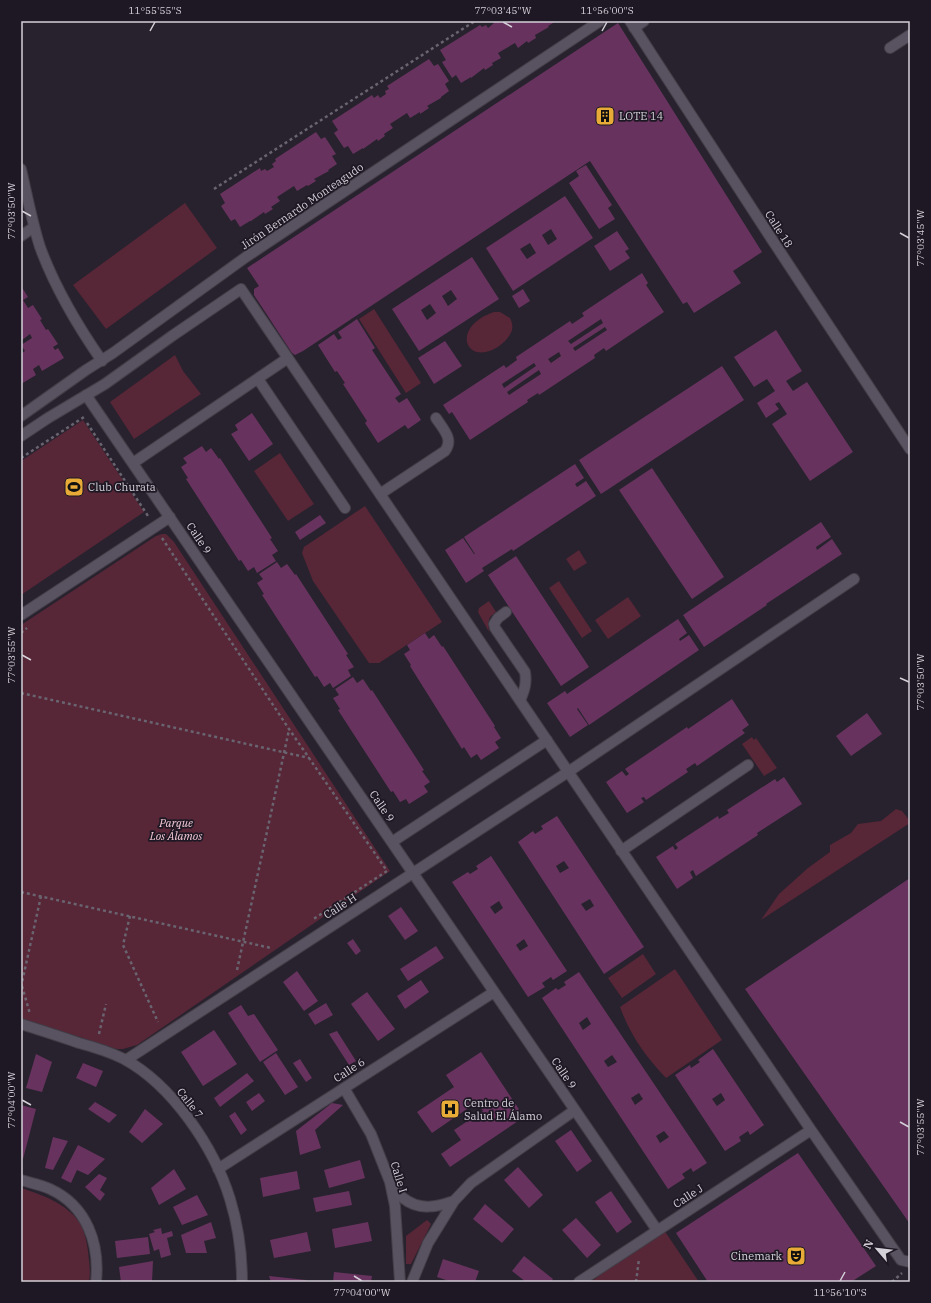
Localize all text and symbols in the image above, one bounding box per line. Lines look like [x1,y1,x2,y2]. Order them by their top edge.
text: 11°55'55"S [128,4,182,17]
text: 77°03'45"W [474,4,532,17]
text: 11°56'00"S [580,4,634,17]
building icon: LOTE 14 [594,105,616,127]
place label: LOTE 14 [619,109,664,123]
street label: Jirón Bernardo Monteagudo [238,160,366,252]
text: 77°03'50"W [5,182,18,240]
street label: Calle 18 [762,208,796,250]
text: 77°03'45"W [914,209,927,267]
sports icon: Club Churata [63,476,85,498]
place label: Club Churata [88,480,156,494]
street label: Calle 9 [183,520,215,556]
text: 77°03'55"W [5,626,18,684]
text: 77°03'50"W [914,653,927,711]
street label: Calle 9 [366,788,398,824]
park label: Parque Los Álamos [149,816,203,843]
street label: Calle H [321,890,360,922]
street label: Calle 6 [331,1055,367,1085]
street label: Calle 9 [548,1055,580,1091]
text: 77°04'00"W [5,1071,18,1129]
street label: Calle 7 [174,1085,206,1121]
place label: Centro de Salud El Álamo [464,1096,542,1123]
hospital icon: Centro de Salud El Álamo [439,1098,461,1120]
text: 77°03'55"W [914,1098,927,1156]
street label: Calle I [388,1160,410,1194]
street label: Calle J [670,1181,706,1211]
north arrow [857,1229,897,1269]
text: N [860,1237,877,1251]
theatre icon: Cinemark [785,1245,807,1267]
place label: Cinemark [731,1249,783,1263]
text: 77°04'00"W [333,1286,391,1299]
text: 11°56'10"S [813,1286,867,1299]

